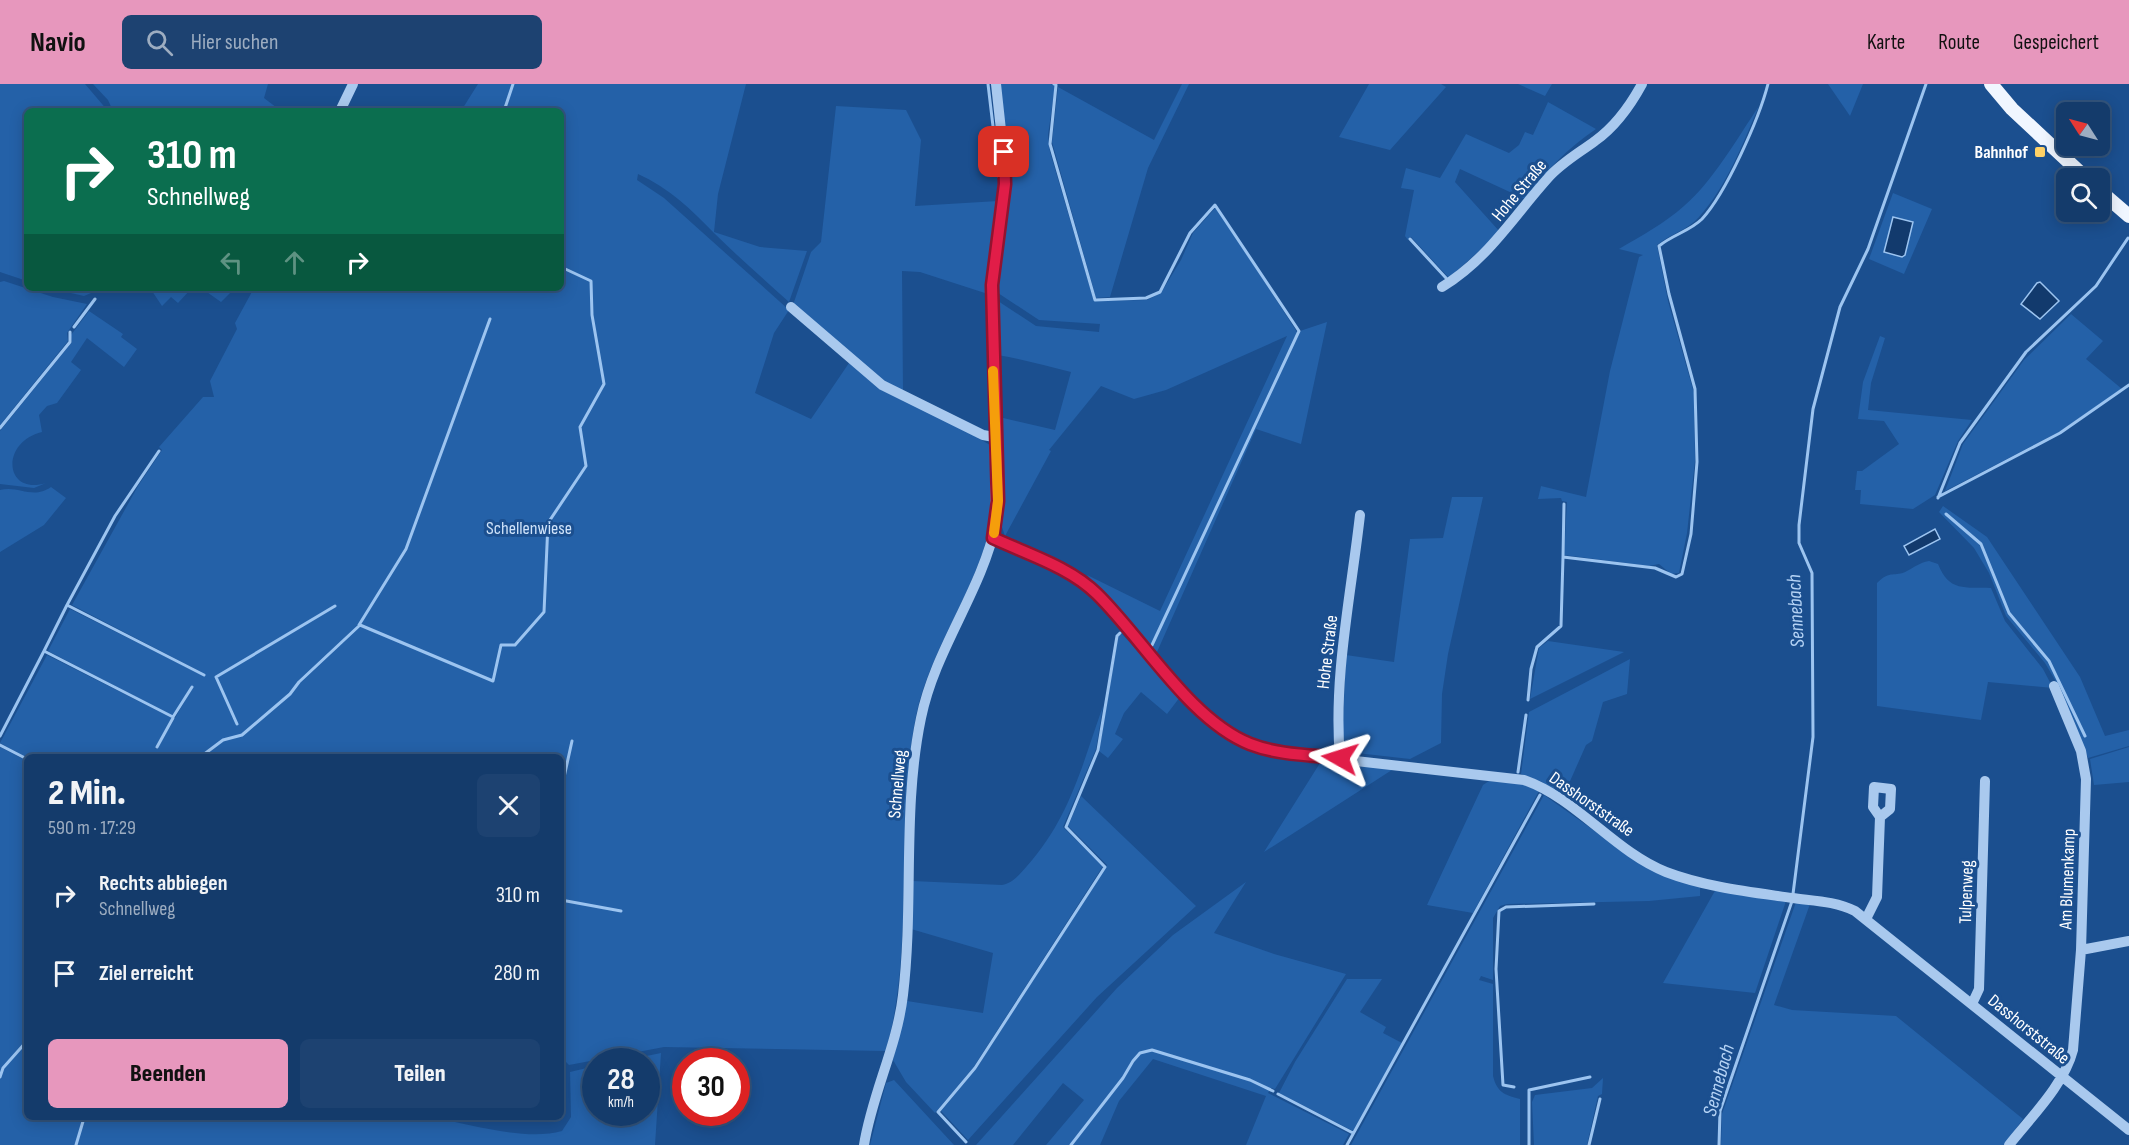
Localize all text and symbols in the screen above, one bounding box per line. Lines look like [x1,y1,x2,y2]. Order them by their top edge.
search box [122,15,542,69]
text: Navio [30,26,86,59]
icon: search [143,26,176,59]
text: Hier suchen [191,29,278,56]
text: Karte [1867,30,1905,55]
text: Route [1938,30,1980,55]
text: Gespeichert [2013,30,2099,55]
north arrow [2056,102,2110,156]
map controls [2056,102,2110,222]
pin [978,126,1029,177]
text: 310 m [147,130,237,181]
icon: right [48,132,126,210]
icon: arrive [987,135,1020,168]
place label: Bahnhof [1975,142,2028,163]
marker: Bahnhof [2033,145,2047,159]
street label: Hohe Straße [1487,155,1551,225]
button: search [2056,168,2110,222]
text: Schnellweg [147,181,250,213]
icon: left [215,246,248,279]
icon: ahead [278,246,311,279]
icon: right [341,246,374,279]
park label: Schellenwiese [486,518,572,539]
water label: Sennebach [1782,574,1810,648]
street label: Hohe Straße [1313,614,1342,690]
position arrow [1308,726,1372,790]
street label: Schnellweg [884,749,911,819]
street label: Dasshorststraße [1545,767,1638,841]
text: 2 Min. [48,772,126,815]
button: close [477,774,540,837]
text: 590 m · 17:29 [48,816,136,840]
street label: Am Blumenkamp [2055,828,2080,931]
street label: Tulpenweg [1955,860,1978,924]
text: Rechts abbiegen [99,870,228,897]
icon: right [48,879,81,912]
text: 310 m [496,882,540,909]
text: Schnellweg [99,897,175,921]
icon: arrive [48,957,81,990]
text: Ziel erreicht [99,960,194,987]
text: 280 m [494,960,540,987]
street label: Dasshorststraße [1984,990,2074,1069]
button: Beenden [48,1039,288,1108]
button: Teilen [300,1039,540,1108]
water label: Sennebach [1698,1042,1740,1119]
speed limit sign: 30 [672,1048,750,1126]
text: 28 [607,1062,635,1098]
text: km/h [608,1093,634,1112]

